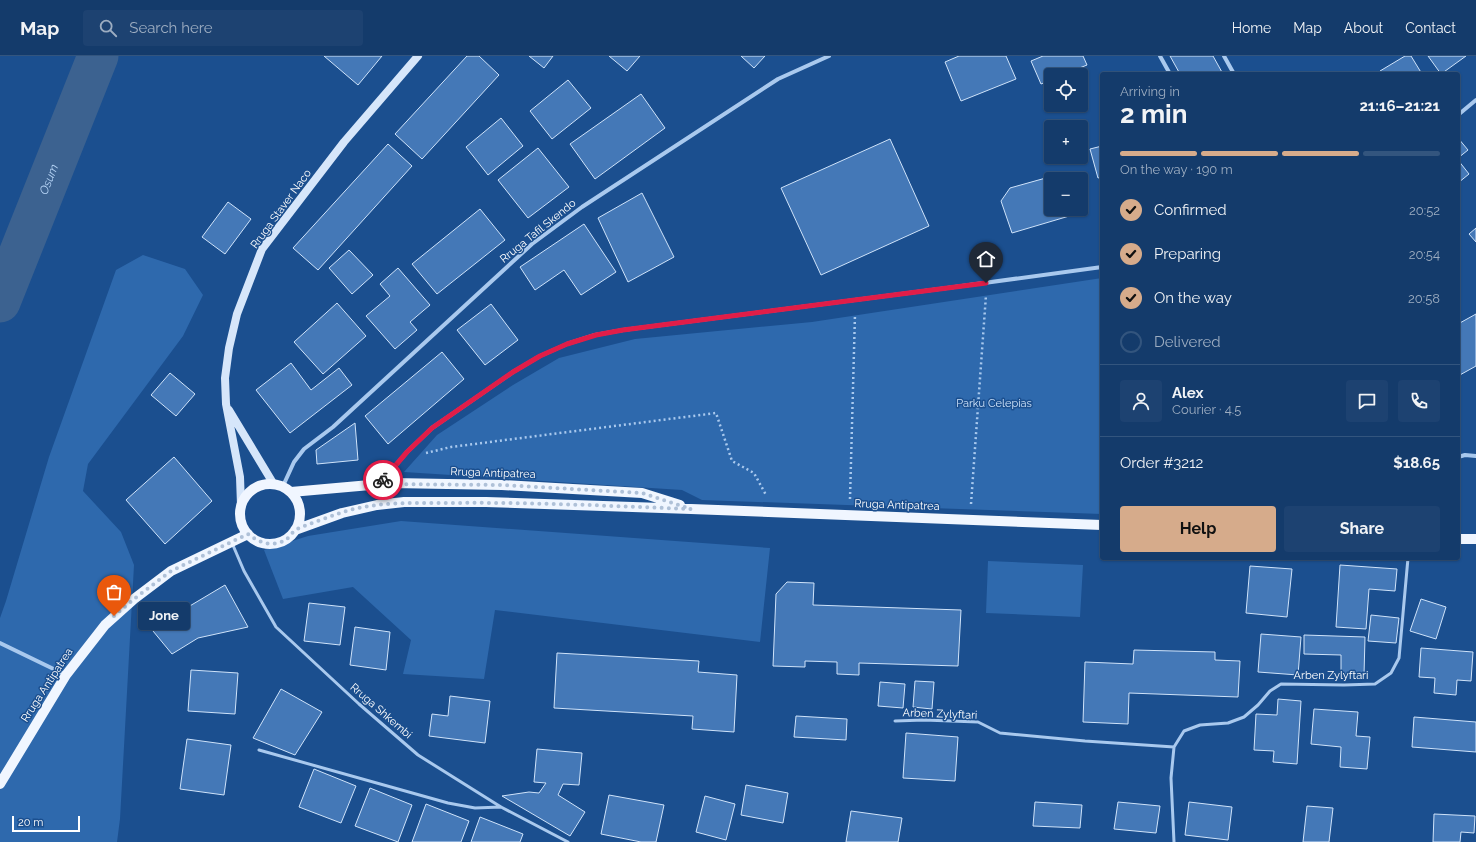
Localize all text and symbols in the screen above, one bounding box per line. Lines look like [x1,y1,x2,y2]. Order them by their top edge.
search box [83,10,363,46]
text: Map [20,17,59,39]
icon: search [97,17,119,39]
text: Search here [129,19,213,37]
text: Home [1232,20,1271,36]
text: Map [1293,20,1322,36]
text: About [1344,20,1383,36]
text: Contact [1405,20,1456,36]
map controls [1044,68,1088,216]
button: locate [1044,68,1088,112]
text: Arriving in [1120,84,1180,99]
text: 21:16–21:21 [1359,97,1440,115]
text: 2 min [1120,99,1187,129]
button: + [1044,120,1088,164]
water label: Osum [36,162,61,197]
text: On the way · 190 m [1120,162,1233,177]
street label: Rruga Staver Naco [248,167,314,251]
button: − [1044,172,1088,216]
street label: Rruga Tafil Skendo [497,196,579,266]
icon: check [1120,199,1142,221]
text: Confirmed [1154,201,1227,219]
text: 20:52 [1409,203,1440,218]
pin [969,242,1003,283]
icon: check [1120,243,1142,265]
text: Preparing [1154,245,1221,263]
text: 20:54 [1409,247,1440,262]
icon: home [975,248,997,270]
icon: check [1120,287,1142,309]
text: On the way [1154,289,1232,307]
text: 20:58 [1408,291,1440,306]
text: Delivered [1154,333,1221,351]
button: person [1120,380,1162,422]
button: chat [1346,380,1388,422]
button: phone [1398,380,1440,422]
text: Alex [1172,384,1203,402]
park label: Parku Celepias [956,397,1032,410]
text: Courier · 4.5 [1172,402,1241,417]
text: Order #3212 [1120,454,1203,472]
text: $18.65 [1393,454,1440,472]
courier [363,460,403,500]
street label: Rruga Antipatrea [450,465,536,481]
icon: bike [372,469,394,491]
street label: Rruga Antipatrea [854,497,940,513]
button: Help [1120,506,1276,552]
button: Share [1284,506,1440,552]
pin [97,575,131,616]
icon: bag [103,581,125,603]
callout: Jone [138,602,190,630]
text: Jone [149,608,179,623]
street label: Rruga Antipatrea [18,646,76,724]
street label: Arben Zylyftari [1294,669,1368,682]
street label: Rruga Shkembi [347,681,415,741]
street label: Arben Zylyftari [902,706,978,722]
scale bar [12,814,80,833]
text: 20 m [18,816,43,829]

